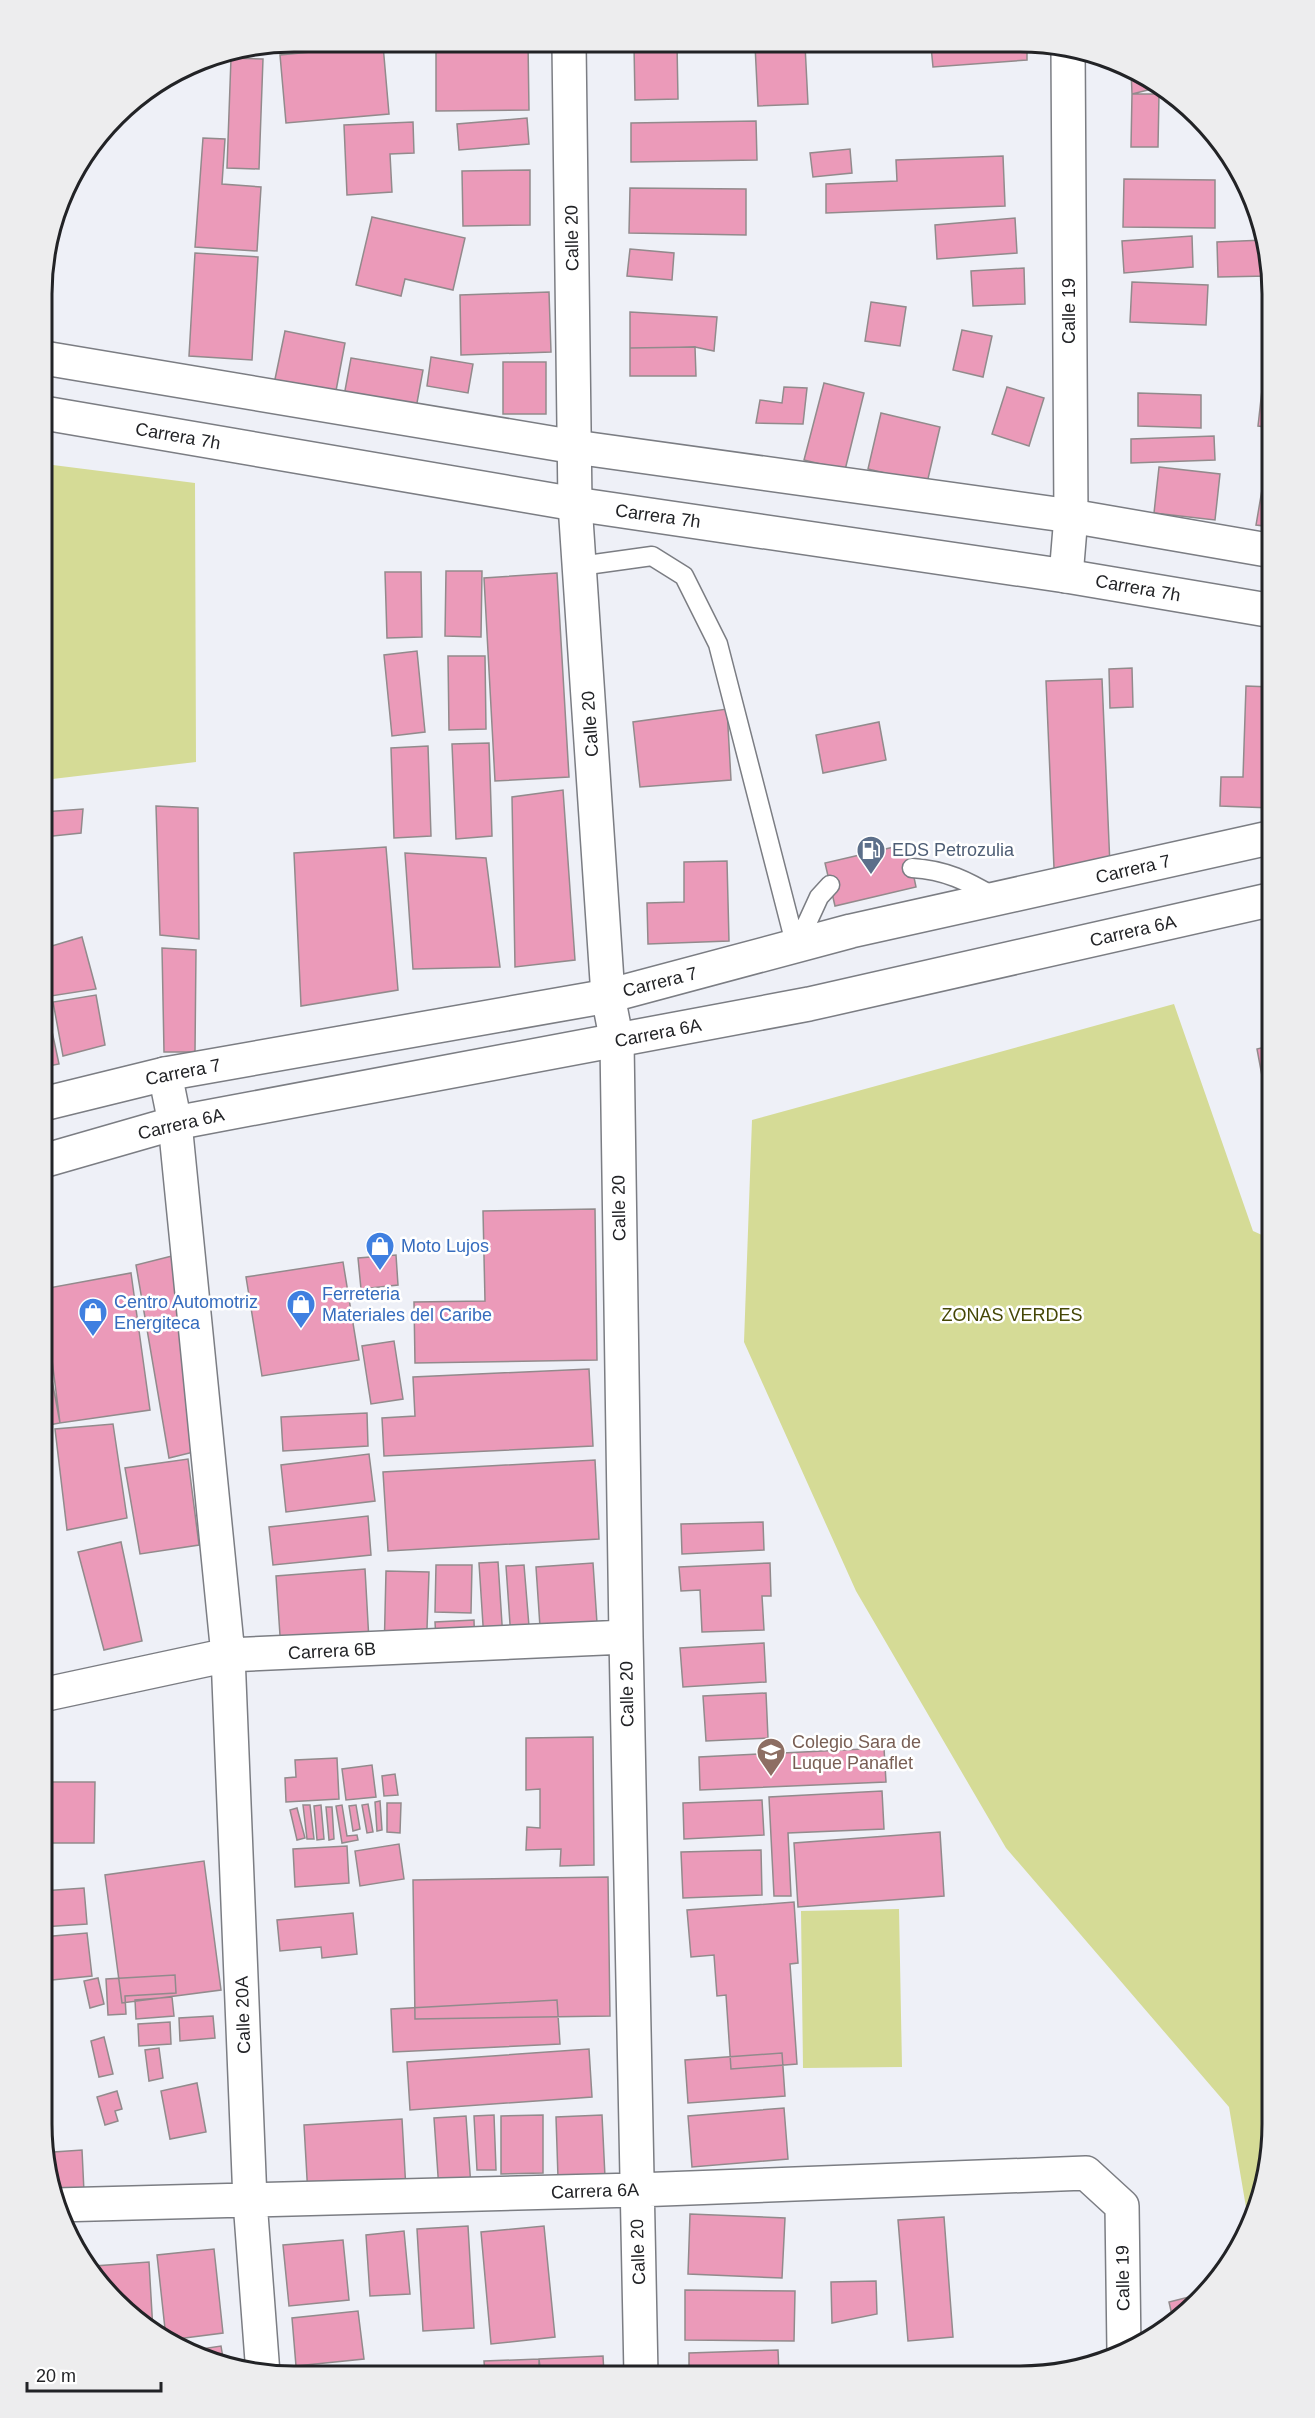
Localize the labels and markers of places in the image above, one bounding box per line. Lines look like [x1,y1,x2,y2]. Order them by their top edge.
fuel station icon: EDS Petrozulia [855,834,887,876]
place label: EDS Petrozulia [892,840,1015,860]
shop icon: Moto Lujos [364,1230,396,1272]
place label: Moto Lujos [401,1236,489,1256]
place label: Ferreteria Materiales del Caribe [322,1284,492,1325]
shop icon: Ferreteria Materiales del Caribe [285,1288,317,1330]
place label: Centro Automotriz Energiteca [114,1292,258,1333]
shop icon: Centro Automotriz Energiteca [77,1296,109,1338]
place label: Colegio Sara de Luque Panaflet [792,1732,921,1773]
school or university icon: Colegio Sara de Luque Panaflet [755,1736,787,1778]

